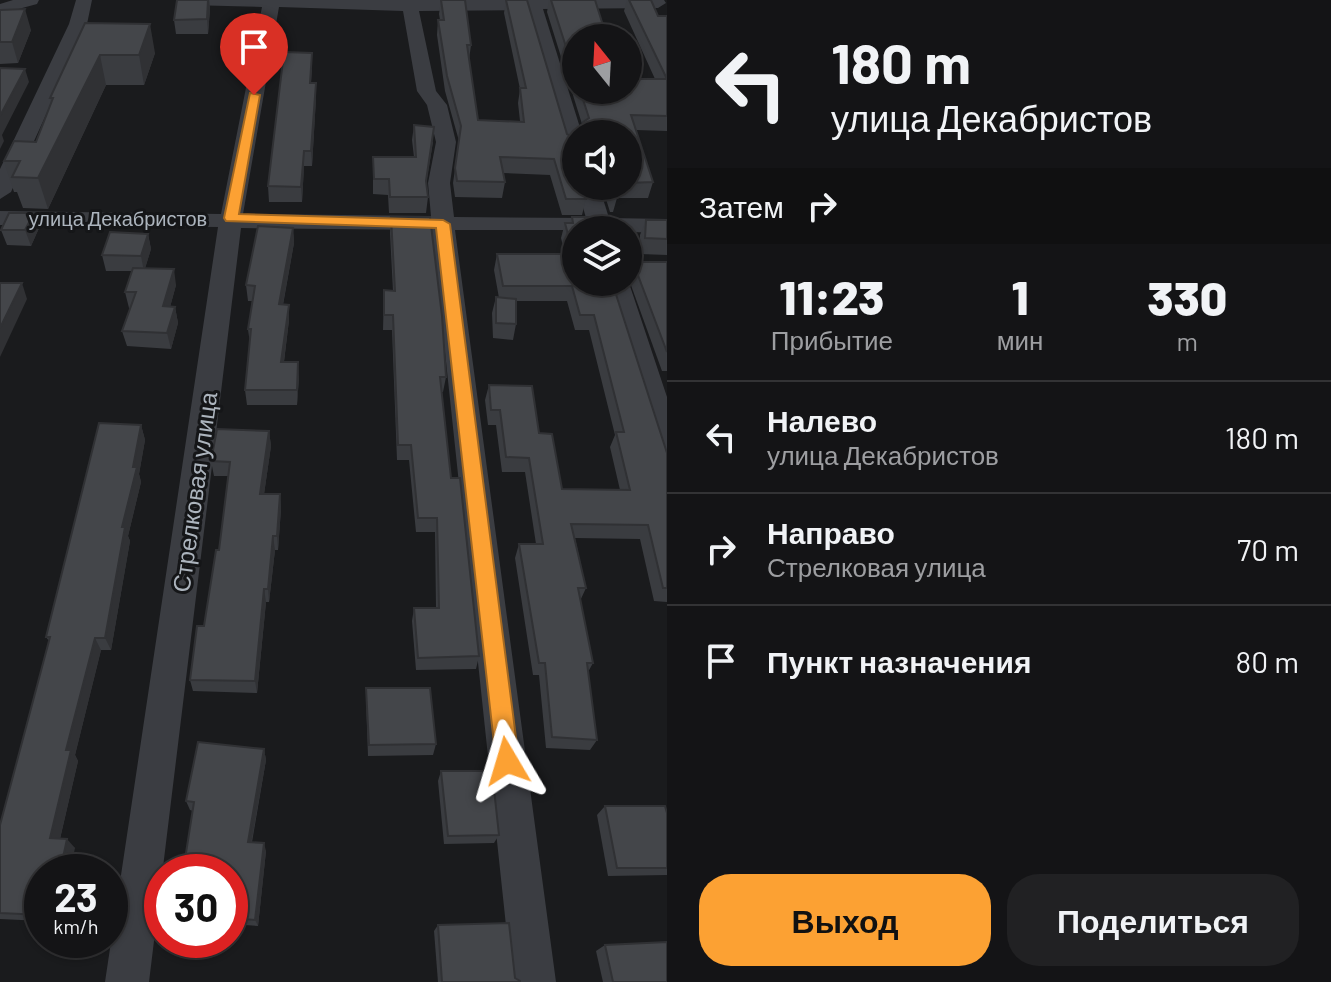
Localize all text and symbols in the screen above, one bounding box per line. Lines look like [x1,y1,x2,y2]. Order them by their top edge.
pin [220,13,288,95]
north arrow [562,24,642,104]
map controls [562,24,642,296]
icon: arrive [232,25,276,69]
text: 180 m [831,28,971,95]
icon: left [699,32,803,136]
text: улица Декабристов [831,96,1152,139]
button: sound [562,120,642,200]
icon: right [800,184,844,228]
text: Затем [699,188,784,224]
street label: улица Декабристов [29,206,207,230]
button: layers [562,216,642,296]
text: 11:23 [779,267,884,325]
text: 1 [1012,267,1029,325]
text: 330 [1147,268,1227,326]
text: Прибытие [771,324,893,355]
text: мин [997,324,1043,355]
text: m [1176,325,1198,356]
street label: Стрелковая улица [166,389,223,594]
text: Налево [767,402,877,438]
icon: left [699,415,743,459]
text: 180 m [1225,419,1299,455]
text: улица Декабристов [767,439,999,470]
text: Направо [767,514,895,550]
icon: right [699,527,743,571]
text: 70 m [1237,531,1299,567]
text: Стрелковая улица [767,551,986,582]
icon: arrive [699,639,743,683]
text: Пункт назначения [767,643,1031,679]
text: 80 m [1236,643,1299,679]
position arrow [465,719,549,803]
speed limit sign: 30 [144,854,248,958]
text: 23 [54,872,98,920]
button: Выход [699,874,991,966]
button: Поделиться [1007,874,1299,966]
text: km/h [53,914,99,938]

